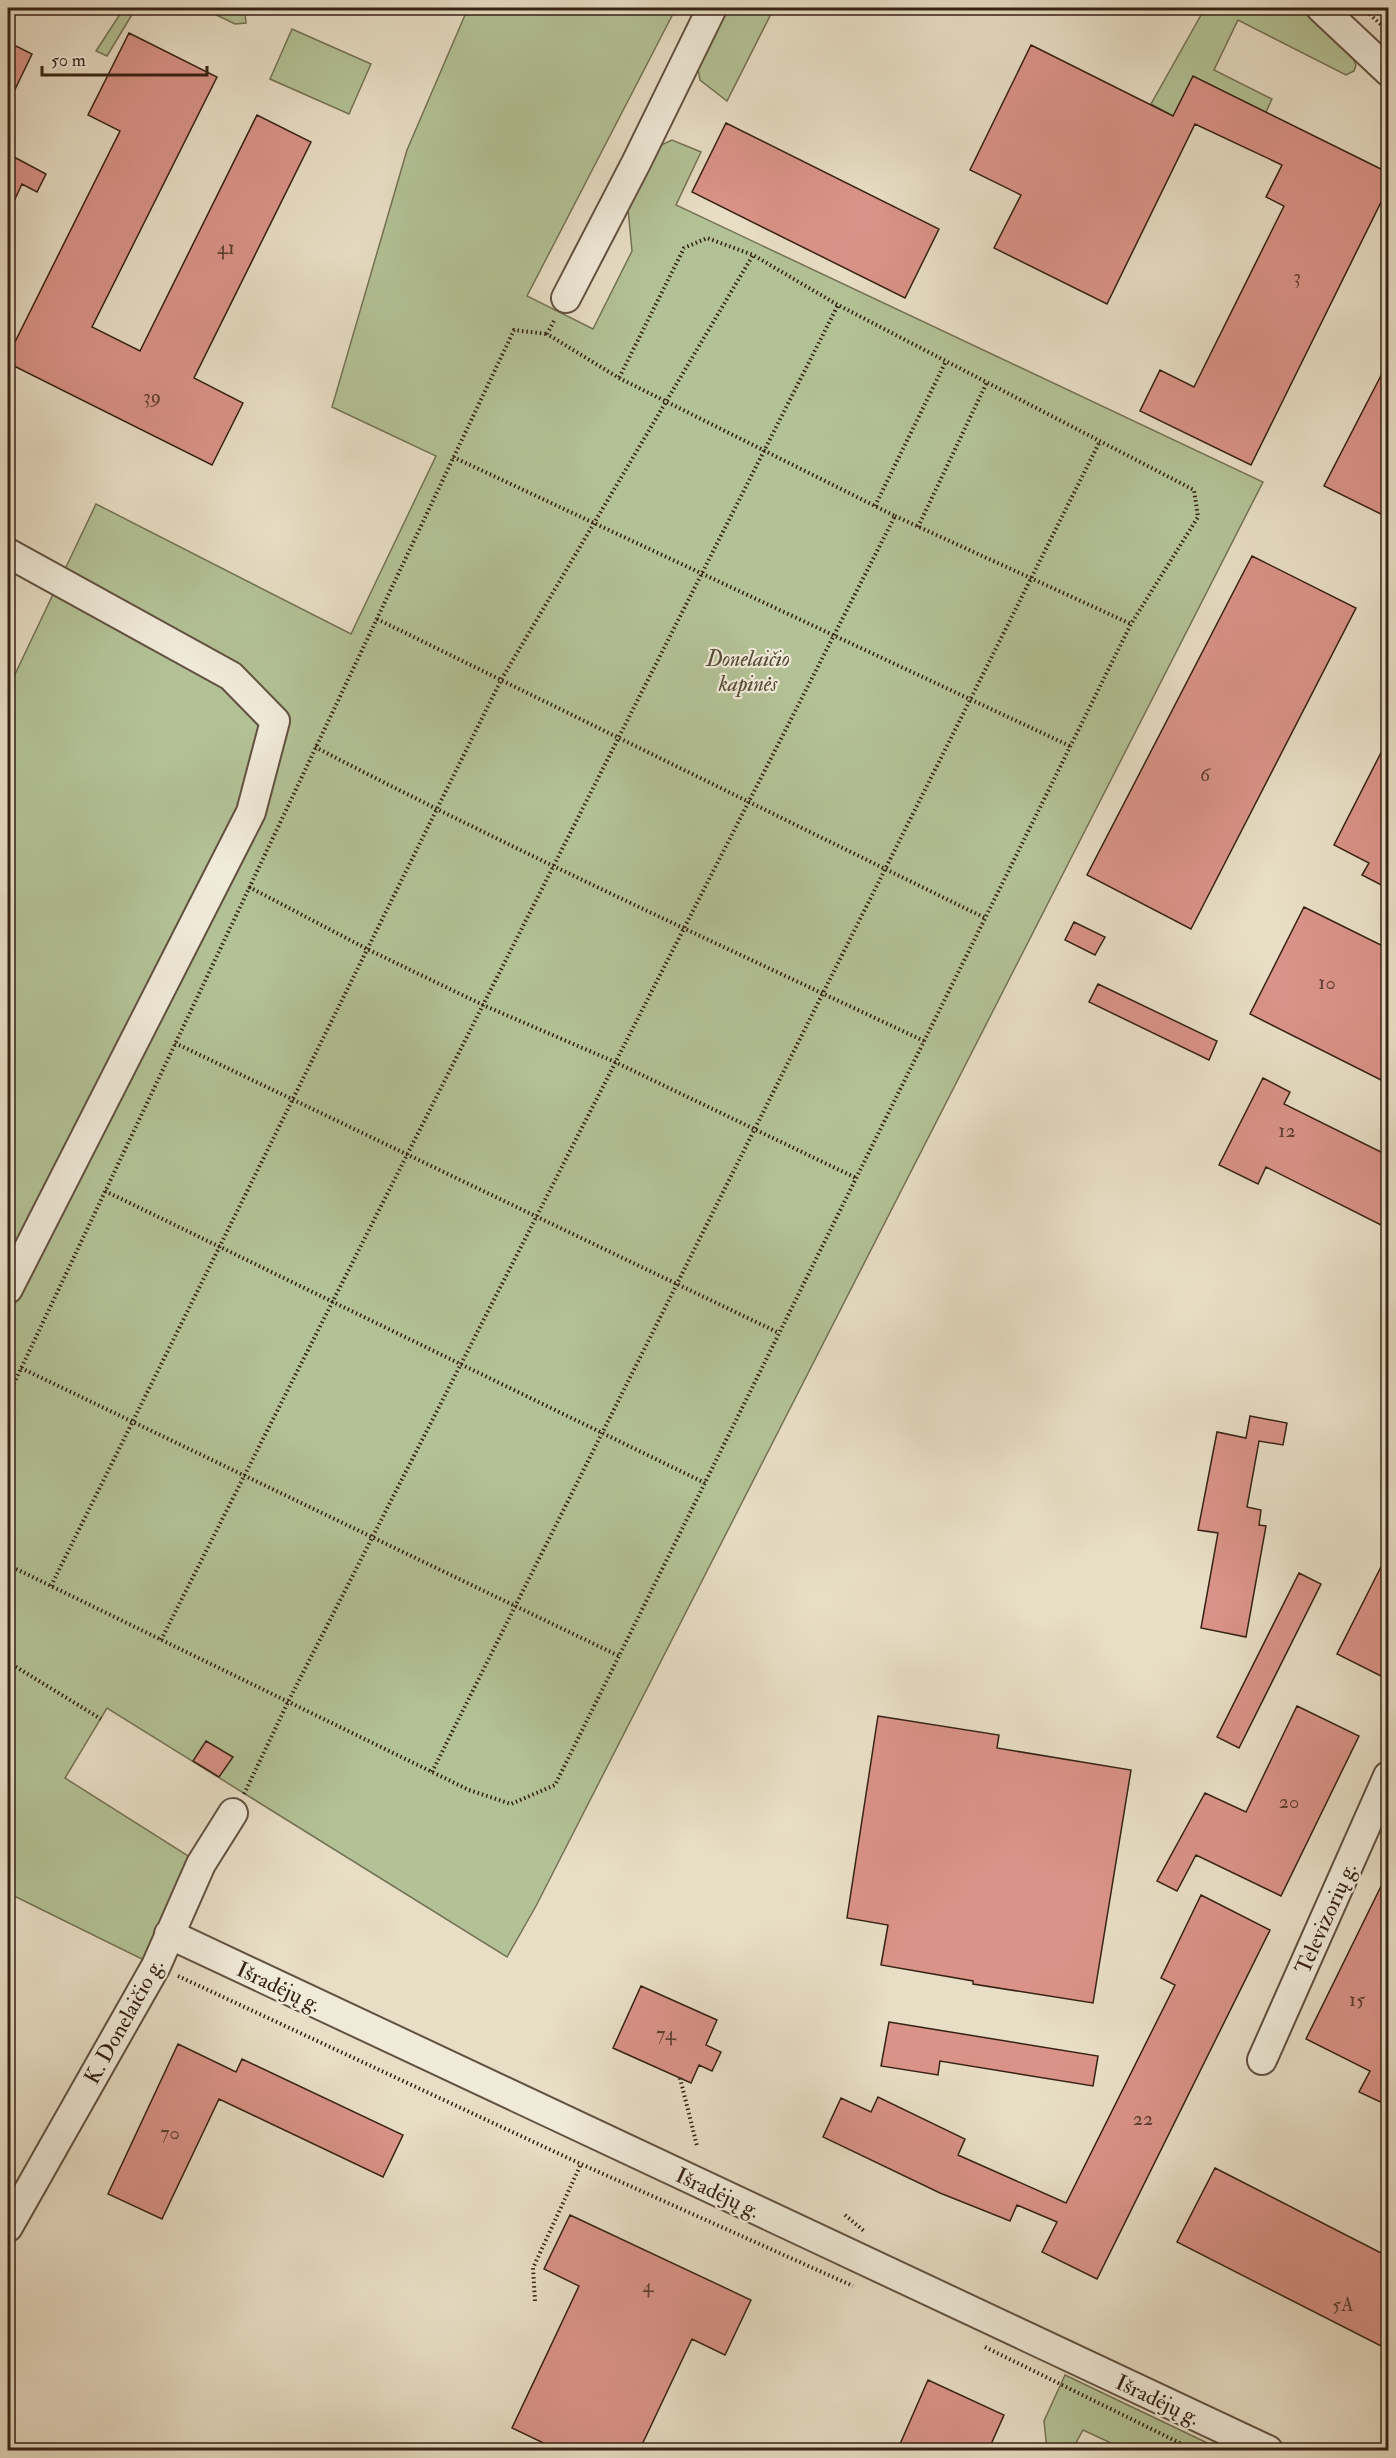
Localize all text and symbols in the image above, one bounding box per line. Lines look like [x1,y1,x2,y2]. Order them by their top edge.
scale bar [42,39,207,77]
text: 50 m [51,49,86,72]
house number: 41 [217,235,235,260]
house number: 3 [1293,264,1301,289]
house number: 39 [143,384,161,409]
park label: Donelaičio kapinės [705,645,790,698]
house number: 6 [1200,762,1211,787]
house number: 10 [1318,970,1336,995]
house number: 12 [1278,1118,1296,1143]
house number: 20 [1279,1789,1299,1814]
street label: Televizorių g. [1289,1858,1363,1978]
street label: K. Donelaičio g. [78,1954,170,2089]
street label: Išradėjų g. [232,1955,325,2019]
house number: 15 [1349,1987,1365,2012]
house number: 74 [656,2021,677,2046]
house number: 22 [1133,2106,1153,2131]
house number: 70 [160,2120,180,2145]
street label: Išradėjų g. [671,2161,764,2225]
house number: 4 [643,2273,655,2298]
house number: 5A [1332,2292,1354,2317]
street label: Išradėjų g. [1111,2368,1204,2432]

